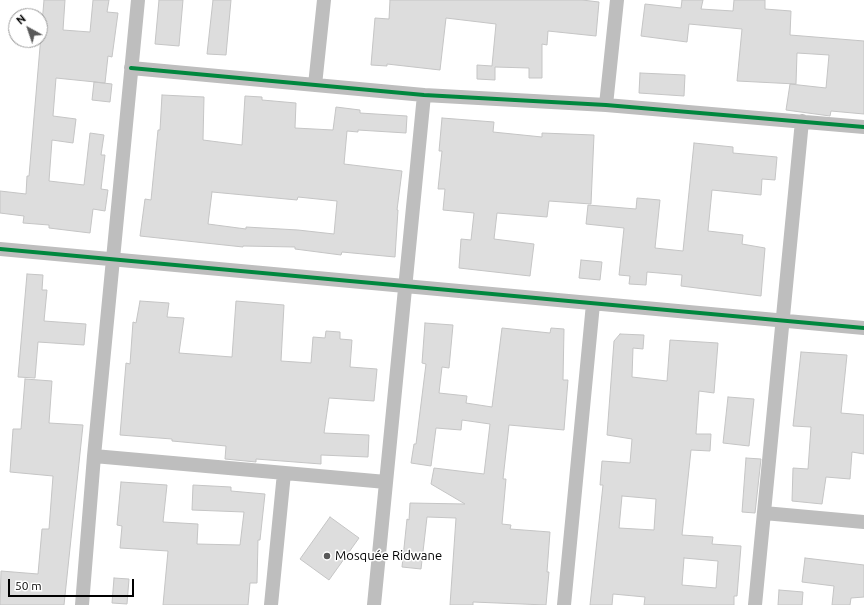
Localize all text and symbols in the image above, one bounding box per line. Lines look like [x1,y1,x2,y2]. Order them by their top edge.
north arrow [8,8,48,48]
text: N [14,12,28,27]
place label: Mosquée Ridwane [335,548,442,564]
marker: Mosquée Ridwane [322,551,332,561]
scale bar [10,571,136,597]
text: 50 m [15,579,42,592]

